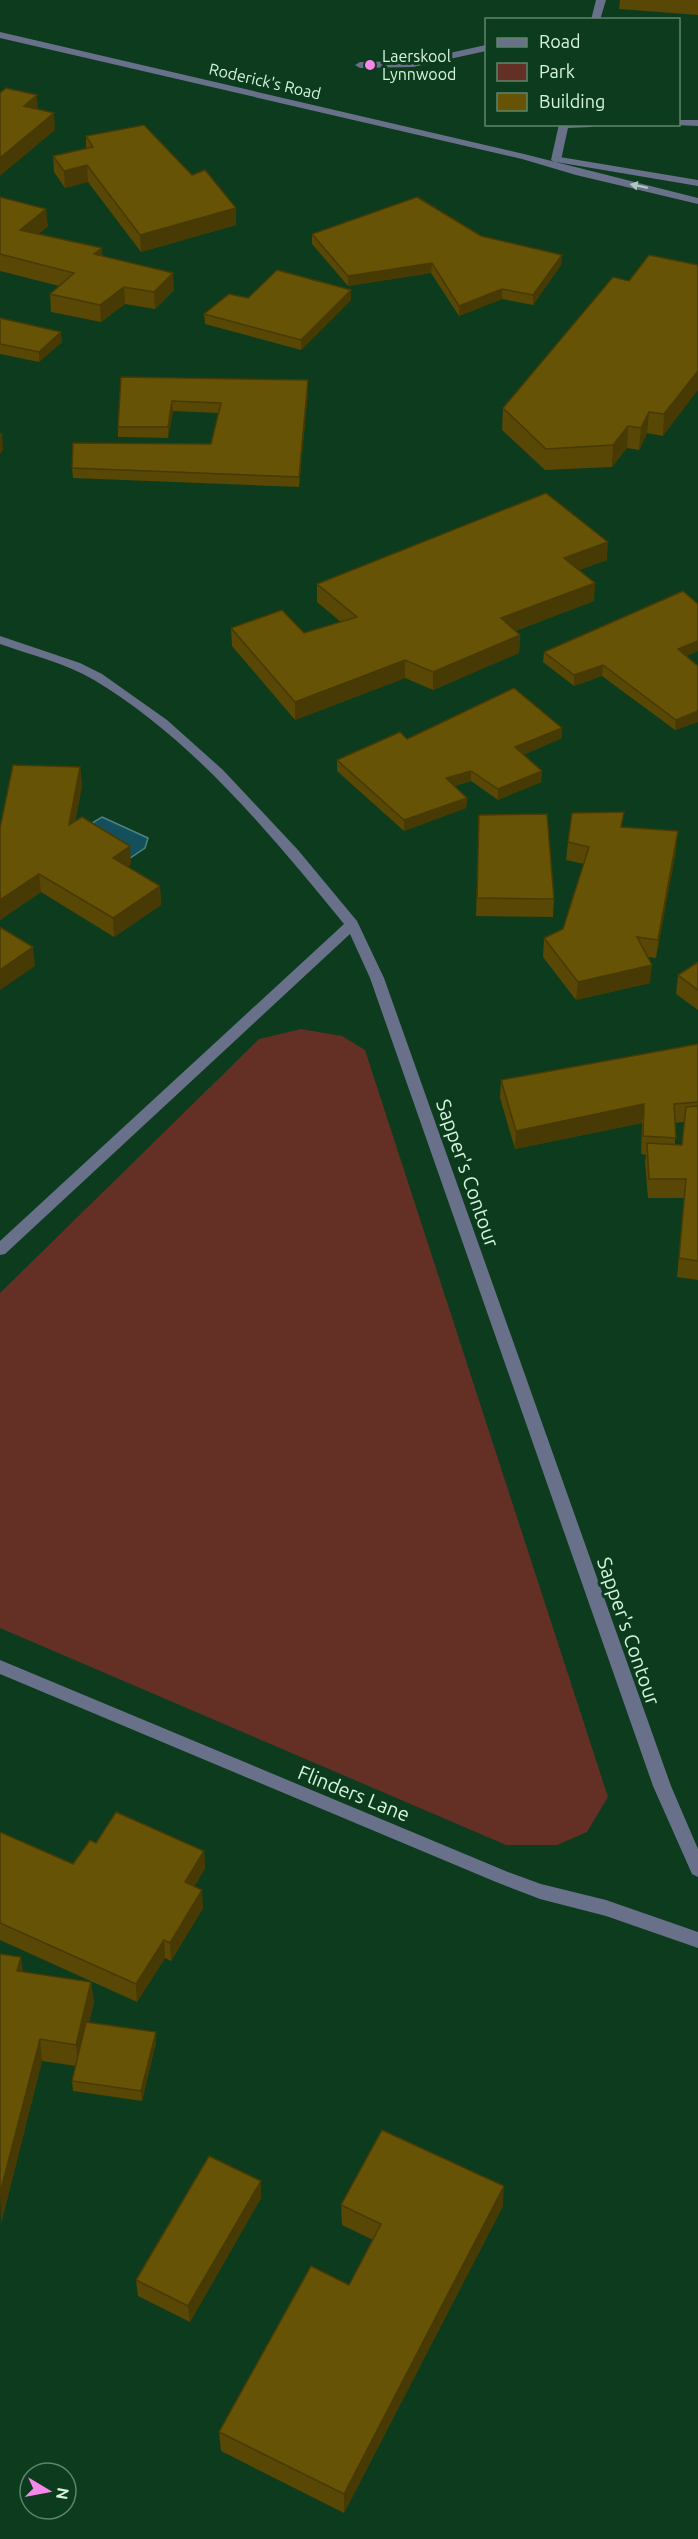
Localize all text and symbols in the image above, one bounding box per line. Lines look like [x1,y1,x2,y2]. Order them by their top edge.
legend [485,18,680,126]
text: Road [539,31,581,51]
place label: Laerskool Lynnwood [382,47,456,83]
marker: Laerskool Lynnwood [363,58,377,72]
street label: Roderick's Road [207,59,323,103]
text: Park [539,61,575,81]
text: Building [539,91,605,111]
one-way arrow [630,181,649,191]
street label: Sapper's Contour [432,1096,504,1250]
street label: Sapper's Contour [593,1554,665,1708]
street label: Flinders Lane [295,1760,413,1826]
north arrow [18,2461,78,2521]
text: N [53,2486,73,2501]

